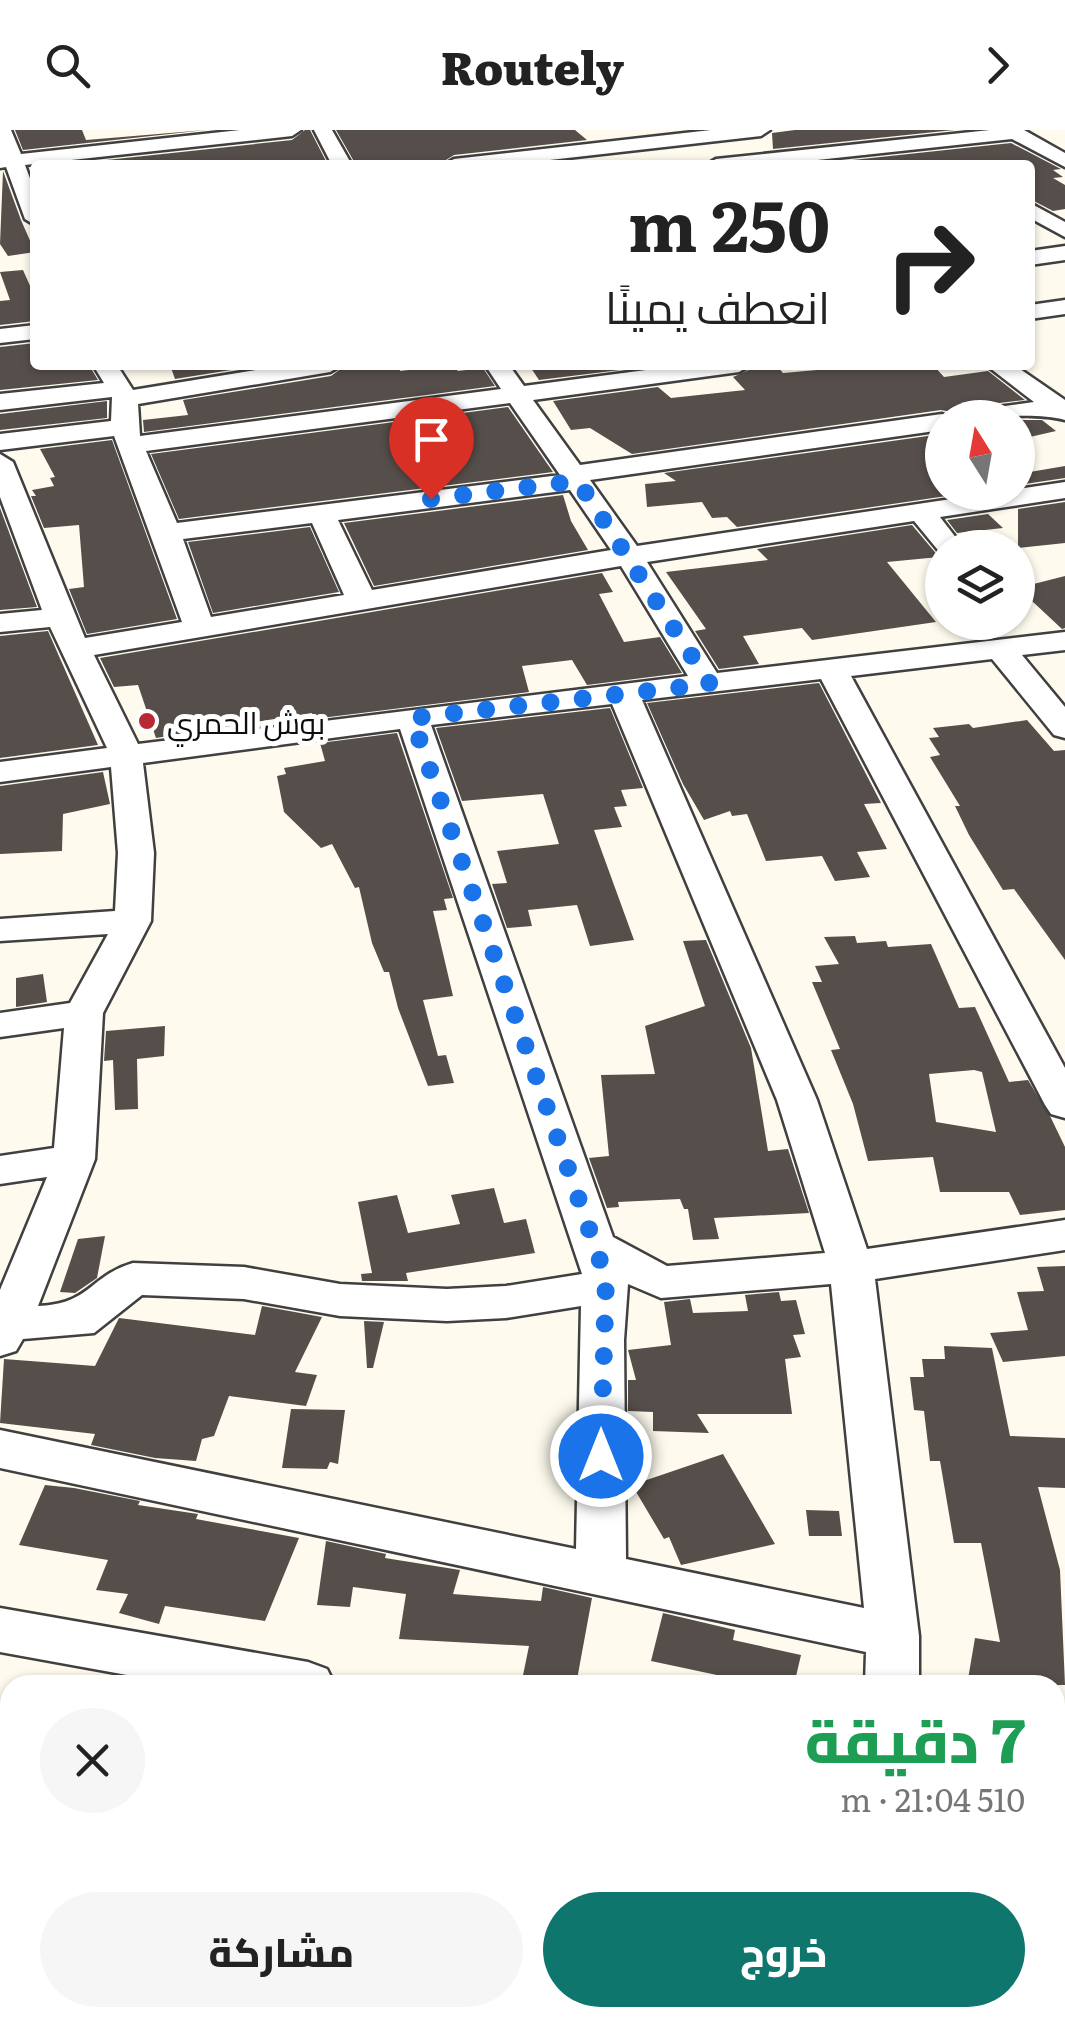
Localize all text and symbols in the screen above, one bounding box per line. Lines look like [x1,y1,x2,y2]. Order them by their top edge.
text: Routely [441,32,624,99]
icon: search [40,38,95,93]
icon: forward [970,38,1025,93]
text: 250 m [628,170,830,274]
icon: right [865,200,995,330]
text: انعطف يمينًا [605,271,830,338]
pin [389,397,474,500]
north arrow [925,400,1035,510]
map controls [925,400,1035,640]
icon: arrive [404,412,459,467]
button: layers [925,530,1035,640]
place label: بوش الحمري [167,699,325,747]
marker: بوش الحمري [136,710,158,732]
position arrow [549,1404,653,1508]
text: 7 دقيقة [805,1692,1025,1781]
button: close [40,1708,145,1813]
text: 510 m · 21:04 [840,1774,1025,1822]
button: مشاركة [40,1892,523,2007]
button: خروج [543,1892,1025,2007]

